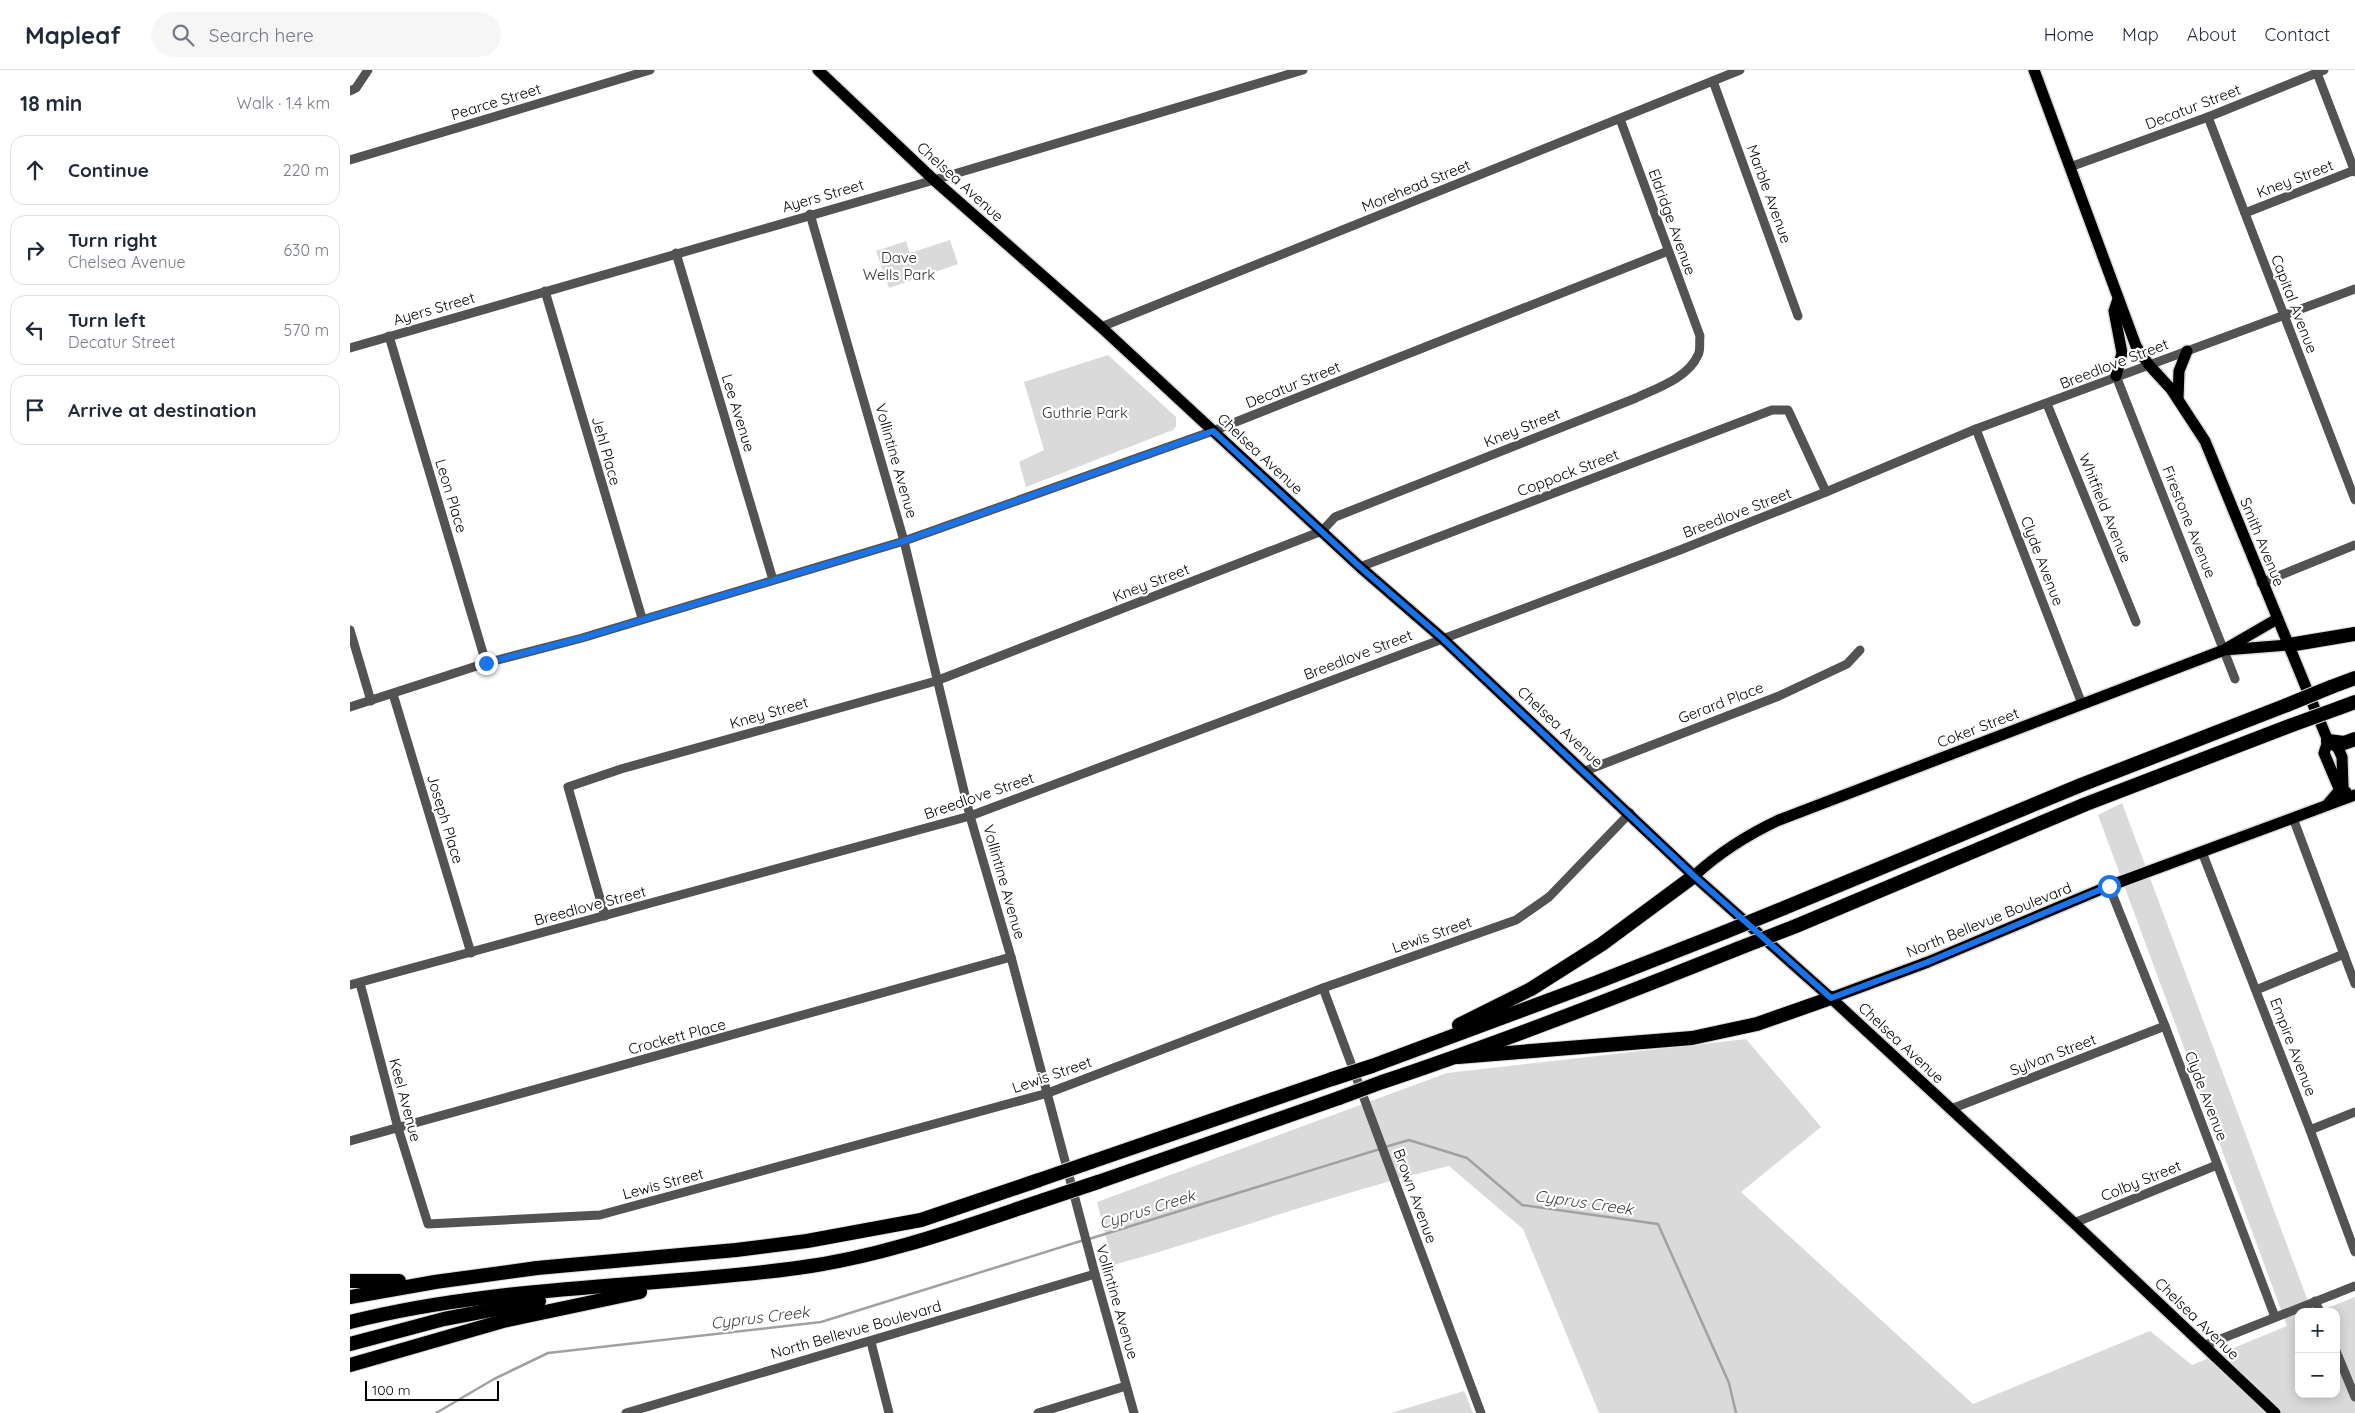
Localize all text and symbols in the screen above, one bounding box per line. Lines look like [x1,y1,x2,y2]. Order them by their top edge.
search box [151,12,501,57]
text: Mapleaf [25,20,121,50]
icon: search [169,21,197,49]
text: Search here [209,23,314,47]
text: Home [2044,23,2094,46]
text: Map [2122,23,2159,46]
text: About [2187,23,2237,46]
text: Contact [2265,23,2330,46]
street label: Pearce Street [449,79,543,124]
street label: Decatur Street [2142,80,2243,133]
text: 18 min [20,90,82,116]
text: Walk · 1.4 km [237,93,330,113]
street label: Chelsea Avenue [913,138,1008,226]
street label: Marble Avenue [1743,142,1796,246]
street label: Morehead Street [1359,155,1473,216]
street label: Kney Street [2254,155,2336,202]
icon: ahead [21,156,49,184]
text: Continue [68,158,149,182]
text: 220 m [283,160,329,180]
street label: Eldridge Avenue [1644,166,1701,278]
street label: Ayers Street [780,175,866,216]
text: Turn right [68,228,157,252]
icon: right [21,236,49,264]
text: 630 m [284,240,329,260]
park label: Dave Wells Park [863,248,935,284]
text: Chelsea Avenue [68,252,186,272]
street label: Capital Avenue [2267,252,2322,356]
street label: Ayers Street [391,288,477,329]
text: Turn left [68,308,146,332]
icon: left [21,316,49,344]
text: 570 m [284,320,329,340]
text: Decatur Street [68,332,175,352]
street label: Breedlove Street [2057,334,2171,393]
street label: Decatur Street [1243,357,1343,412]
street label: Lee Avenue [718,372,759,454]
icon: arrive [21,396,49,424]
text: Arrive at destination [68,398,257,422]
street label: Vollintine Avenue [871,401,922,520]
park label: Guthrie Park [1042,403,1128,422]
street label: Kney Street [1481,404,1563,451]
street label: Chelsea Avenue [1214,409,1307,498]
street label: Jehl Place [588,414,625,488]
street label: Coppock Street [1514,444,1621,501]
street label: Whitfield Avenue [2075,450,2136,565]
street label: Leon Place [431,457,472,535]
street label: Firestone Avenue [2158,463,2221,581]
street label: Breedlove Street [1680,483,1794,542]
street label: Smith Avenue [2236,495,2289,589]
street label: Clyde Avenue [2017,513,2068,608]
street label: Kney Street [1110,559,1192,606]
street label: Breedlove Street [1301,625,1415,684]
route end [475,652,498,675]
street label: Gerard Place [1675,678,1766,728]
street label: Chelsea Avenue [1514,682,1607,771]
street label: Kney Street [727,692,810,733]
street label: Coker Street [1934,703,2021,752]
street label: Breedlove Street [921,768,1036,823]
street label: Joseph Place [423,772,468,866]
street label: Vollintine Avenue [979,822,1030,941]
route start [2098,875,2121,898]
street label: North Bellevue Boulevard [1903,878,2074,961]
street label: Breedlove Street [532,881,648,930]
street label: Lewis Street [1389,912,1474,957]
street label: Empire Avenue [2266,995,2321,1099]
street label: Chelsea Avenue [1855,998,1948,1087]
street label: Crockett Place [626,1014,728,1059]
street label: Sylvan Street [2007,1029,2099,1080]
street label: Clyde Avenue [2181,1048,2232,1143]
street label: Lewis Street [1009,1052,1094,1097]
street label: Keel Avenue [385,1056,426,1144]
street label: Brown Avenue [1390,1146,1441,1246]
street label: Colby Street [2098,1156,2184,1205]
street label: Lewis Street [620,1164,705,1203]
water label: Cyprus Creek [1097,1185,1199,1233]
water label: Cyprus Creek [1533,1185,1636,1219]
street label: Vollintine Avenue [1092,1242,1143,1361]
street label: Chelsea Avenue [2151,1273,2244,1364]
street label: North Bellevue Boulevard [768,1296,943,1363]
water label: Cyprus Creek [710,1301,812,1333]
map controls [2295,1308,2340,1398]
button: + [2295,1308,2340,1353]
button: − [2295,1353,2340,1398]
scale bar [365,1378,499,1401]
text: 100 m [372,1381,410,1399]

